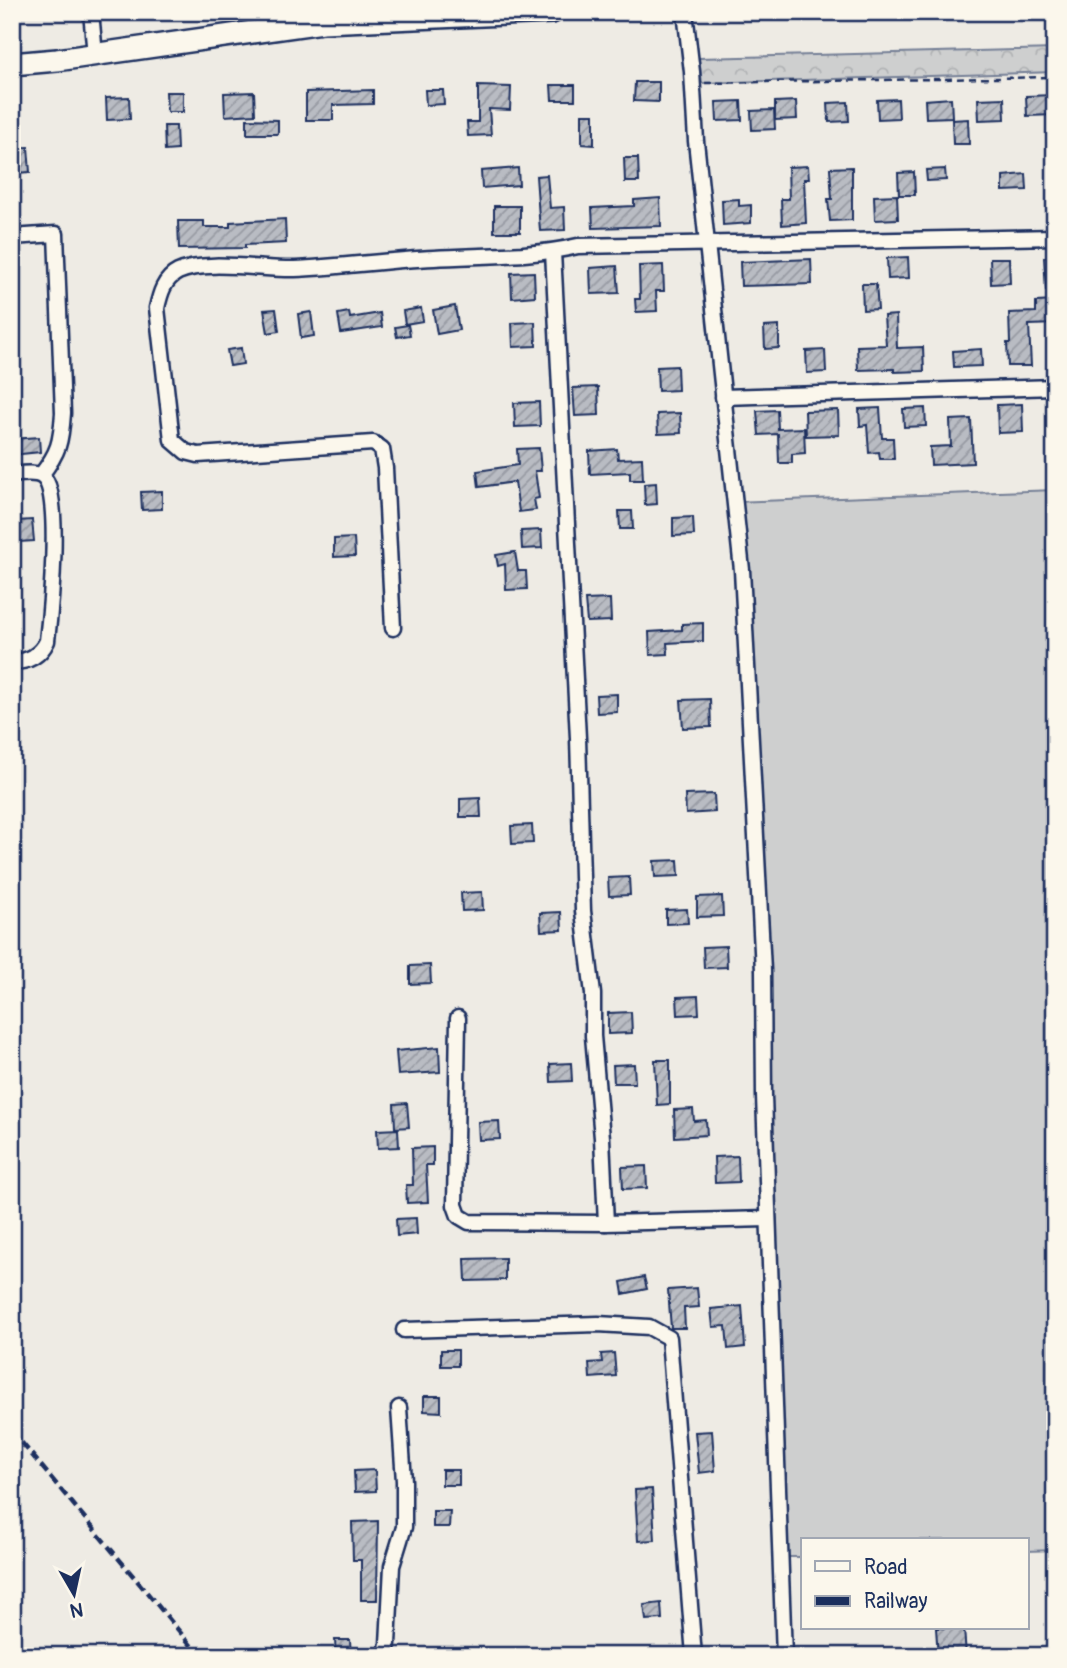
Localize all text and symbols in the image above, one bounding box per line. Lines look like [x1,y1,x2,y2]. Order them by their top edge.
legend [801,1538,1028,1630]
text: Road [864,1554,908,1581]
north arrow [38,1560,108,1630]
text: Railway [864,1588,928,1615]
text: N [68,1597,85,1623]

